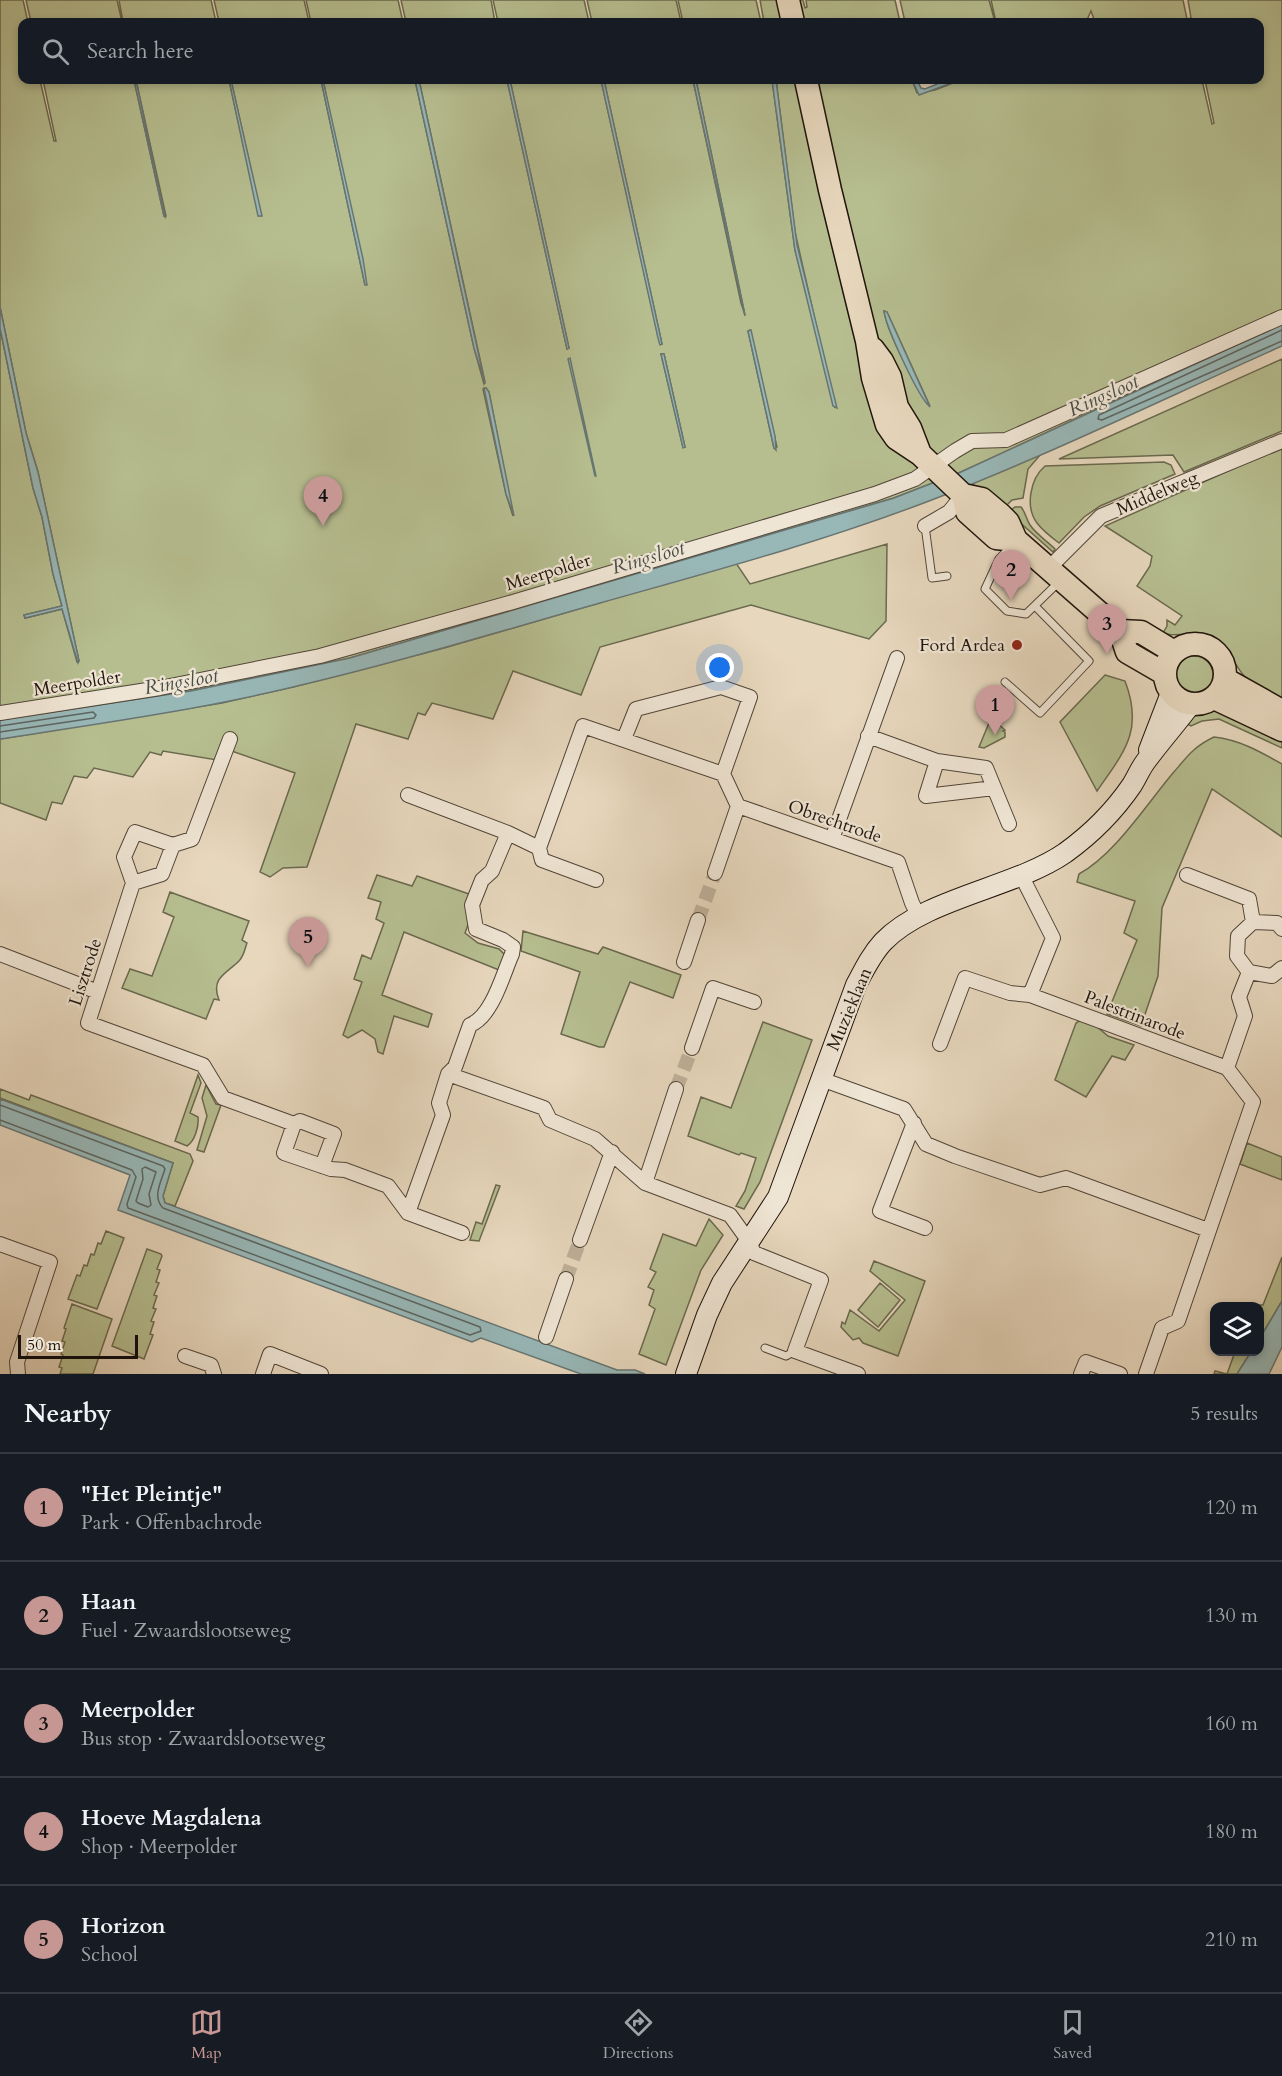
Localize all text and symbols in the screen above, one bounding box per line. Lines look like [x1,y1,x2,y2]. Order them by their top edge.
search box [18,18,1264,84]
icon: search [39,35,72,68]
text: Search here [87,36,194,66]
water label: Ringsloot [1064,367,1144,423]
street label: Middelweg [1112,465,1203,522]
pin: 4 [304,476,342,526]
water label: Ringsloot [609,534,689,581]
street label: Meerpolder [502,548,594,597]
pin: 2 [992,550,1030,600]
pin: 3 [1088,604,1126,654]
place label: Ford Ardea [919,633,1005,658]
marker: Ford Ardea [1010,638,1024,652]
your location [705,653,734,682]
water label: Ringsloot [142,661,221,701]
street label: Meerpolder [32,664,123,703]
pin: 1 [976,686,1014,735]
street label: Obrechtrode [785,794,885,849]
pin: 5 [288,918,328,967]
street label: Lisztrode [63,935,108,1009]
street label: Muzieklaan [821,963,878,1055]
street label: Palestrinarode [1081,985,1189,1046]
map controls [1210,1302,1264,1356]
button: layers [1210,1302,1264,1356]
scale bar [18,1332,138,1360]
text: 50 m [27,1334,61,1356]
text: Nearby [24,1396,112,1431]
text: 5 results [1190,1400,1258,1427]
text: "Het Pleintje" [81,1479,222,1509]
text: 1 [38,1494,49,1521]
text: 120 m [1205,1494,1258,1521]
text: Park · Offenbachrode [81,1509,262,1536]
text: Haan [81,1587,136,1617]
text: 2 [38,1602,49,1629]
text: 130 m [1205,1602,1258,1629]
text: Fuel · Zwaardslootseweg [81,1617,291,1644]
text: Meerpolder [81,1695,194,1725]
text: 3 [38,1710,49,1737]
text: 160 m [1205,1710,1258,1737]
text: Bus stop · Zwaardslootseweg [81,1725,325,1752]
text: Hoeve Magdalena [81,1803,262,1833]
text: 4 [38,1818,49,1845]
text: 180 m [1205,1818,1258,1845]
text: Shop · Meerpolder [81,1833,237,1860]
text: Horizon [81,1911,166,1941]
text: 5 [38,1926,49,1953]
text: 210 m [1205,1926,1258,1953]
text: School [81,1941,138,1968]
tab: Map [190,2006,223,2064]
tab: Directions [603,2006,673,2064]
tab: Saved [1053,2006,1092,2064]

